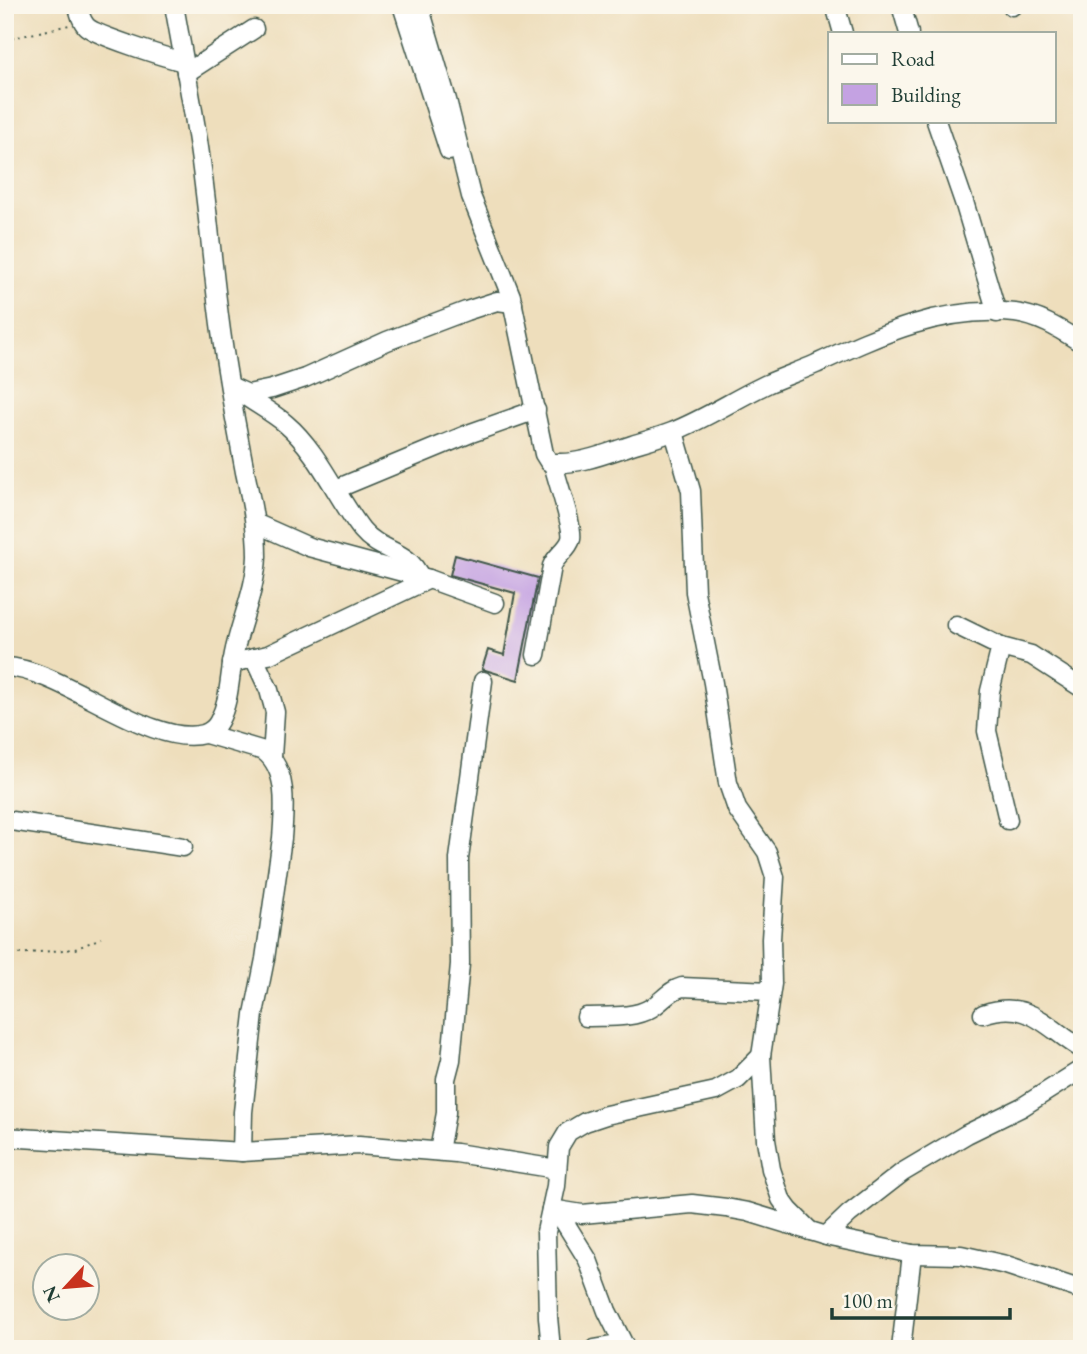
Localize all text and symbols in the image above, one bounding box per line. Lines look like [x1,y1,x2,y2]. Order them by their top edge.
legend [828,32,1056,122]
text: Road [891,45,935,72]
text: Building [891,81,961,108]
north arrow [32,1252,102,1322]
scale bar [832,1277,1010,1321]
text: N [36,1281,66,1307]
text: 100 m [842,1287,893,1314]

